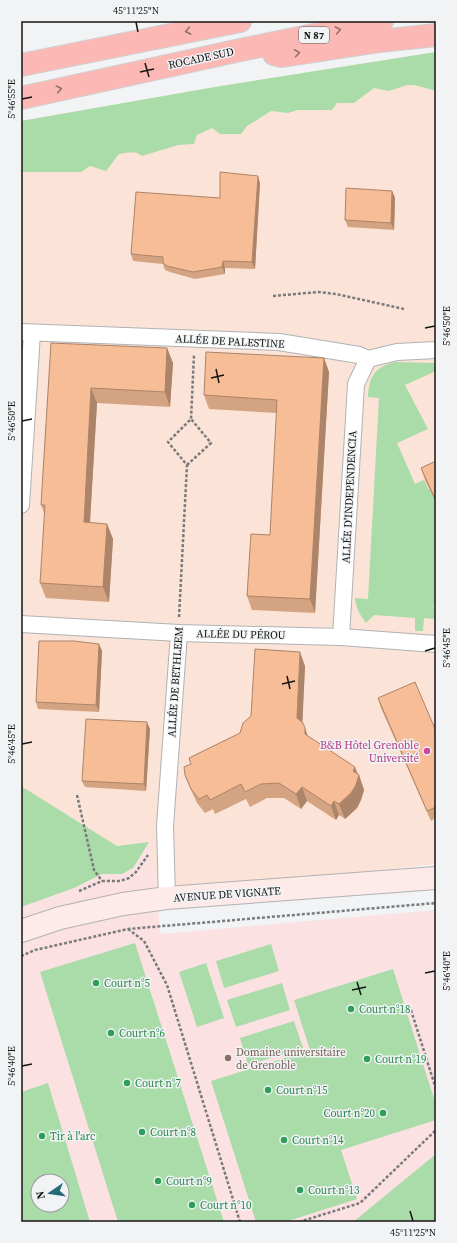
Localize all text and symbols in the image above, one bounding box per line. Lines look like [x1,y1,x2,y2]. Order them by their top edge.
text: 45°11'25"N [113,4,159,17]
one-way arrow [335,26,341,34]
one-way arrow [185,27,191,35]
road number: N 87 [299,27,329,43]
street label: ROCADE SUD [167,44,235,73]
one-way arrow [294,50,300,58]
text: 5°46'55"E [5,79,18,119]
one-way arrow [56,86,62,94]
text: 5°46'50"E [440,306,453,346]
street label: ALLÉE DE PALESTINE [175,331,285,352]
text: 5°46'50"E [5,401,18,441]
street label: ALLÉE D'INDEPENDENCIA [339,430,361,564]
street label: ALLÉE DE BETHLEEM [164,626,187,738]
street label: ALLÉE DU PÉROU [196,626,286,643]
text: 5°46'45"E [440,628,453,668]
text: 5°46'45"E [5,724,18,764]
place label: B&B Hôtel Grenoble Université [320,738,419,766]
marker: B&B Hôtel Grenoble Université [422,746,432,756]
street label: AVENUE DE VIGNATE [173,883,282,906]
text: 5°46'40"E [440,951,453,991]
place label: Court n°5 [104,976,151,991]
marker: Court n°5 [91,978,101,988]
place label: Court n°18 [359,1002,411,1017]
marker: Court n°18 [346,1004,356,1014]
place label: Court n°6 [119,1026,166,1041]
marker: Court n°6 [106,1028,116,1038]
place label: Domaine universitaire de Grenoble [236,1045,346,1073]
text: 5°46'40"E [5,1046,18,1086]
place label: Court n°19 [375,1052,427,1067]
marker: Domaine universitaire de Grenoble [223,1053,233,1063]
marker: Court n°19 [362,1054,372,1064]
place label: Court n°7 [135,1076,182,1091]
marker: Court n°7 [122,1078,132,1088]
place label: Court n°15 [276,1083,328,1098]
marker: Court n°15 [263,1085,273,1095]
place label: Court n°20 [323,1106,375,1121]
marker: Court n°20 [378,1108,388,1118]
place label: Court n°8 [150,1125,196,1140]
marker: Court n°8 [137,1127,147,1137]
place label: Tir à l'arc [50,1129,96,1144]
marker: Tir à l'arc [37,1131,47,1141]
place label: Court n°14 [292,1133,344,1148]
marker: Court n°14 [279,1135,289,1145]
north arrow [30,1173,70,1213]
place label: Court n°9 [166,1174,212,1189]
marker: Court n°9 [153,1176,163,1186]
place label: Court n°13 [308,1183,360,1198]
marker: Court n°13 [295,1185,305,1195]
text: N [33,1190,49,1201]
place label: Court n°10 [200,1198,252,1213]
marker: Court n°10 [187,1200,197,1210]
text: 45°11'25"N [390,1226,436,1239]

